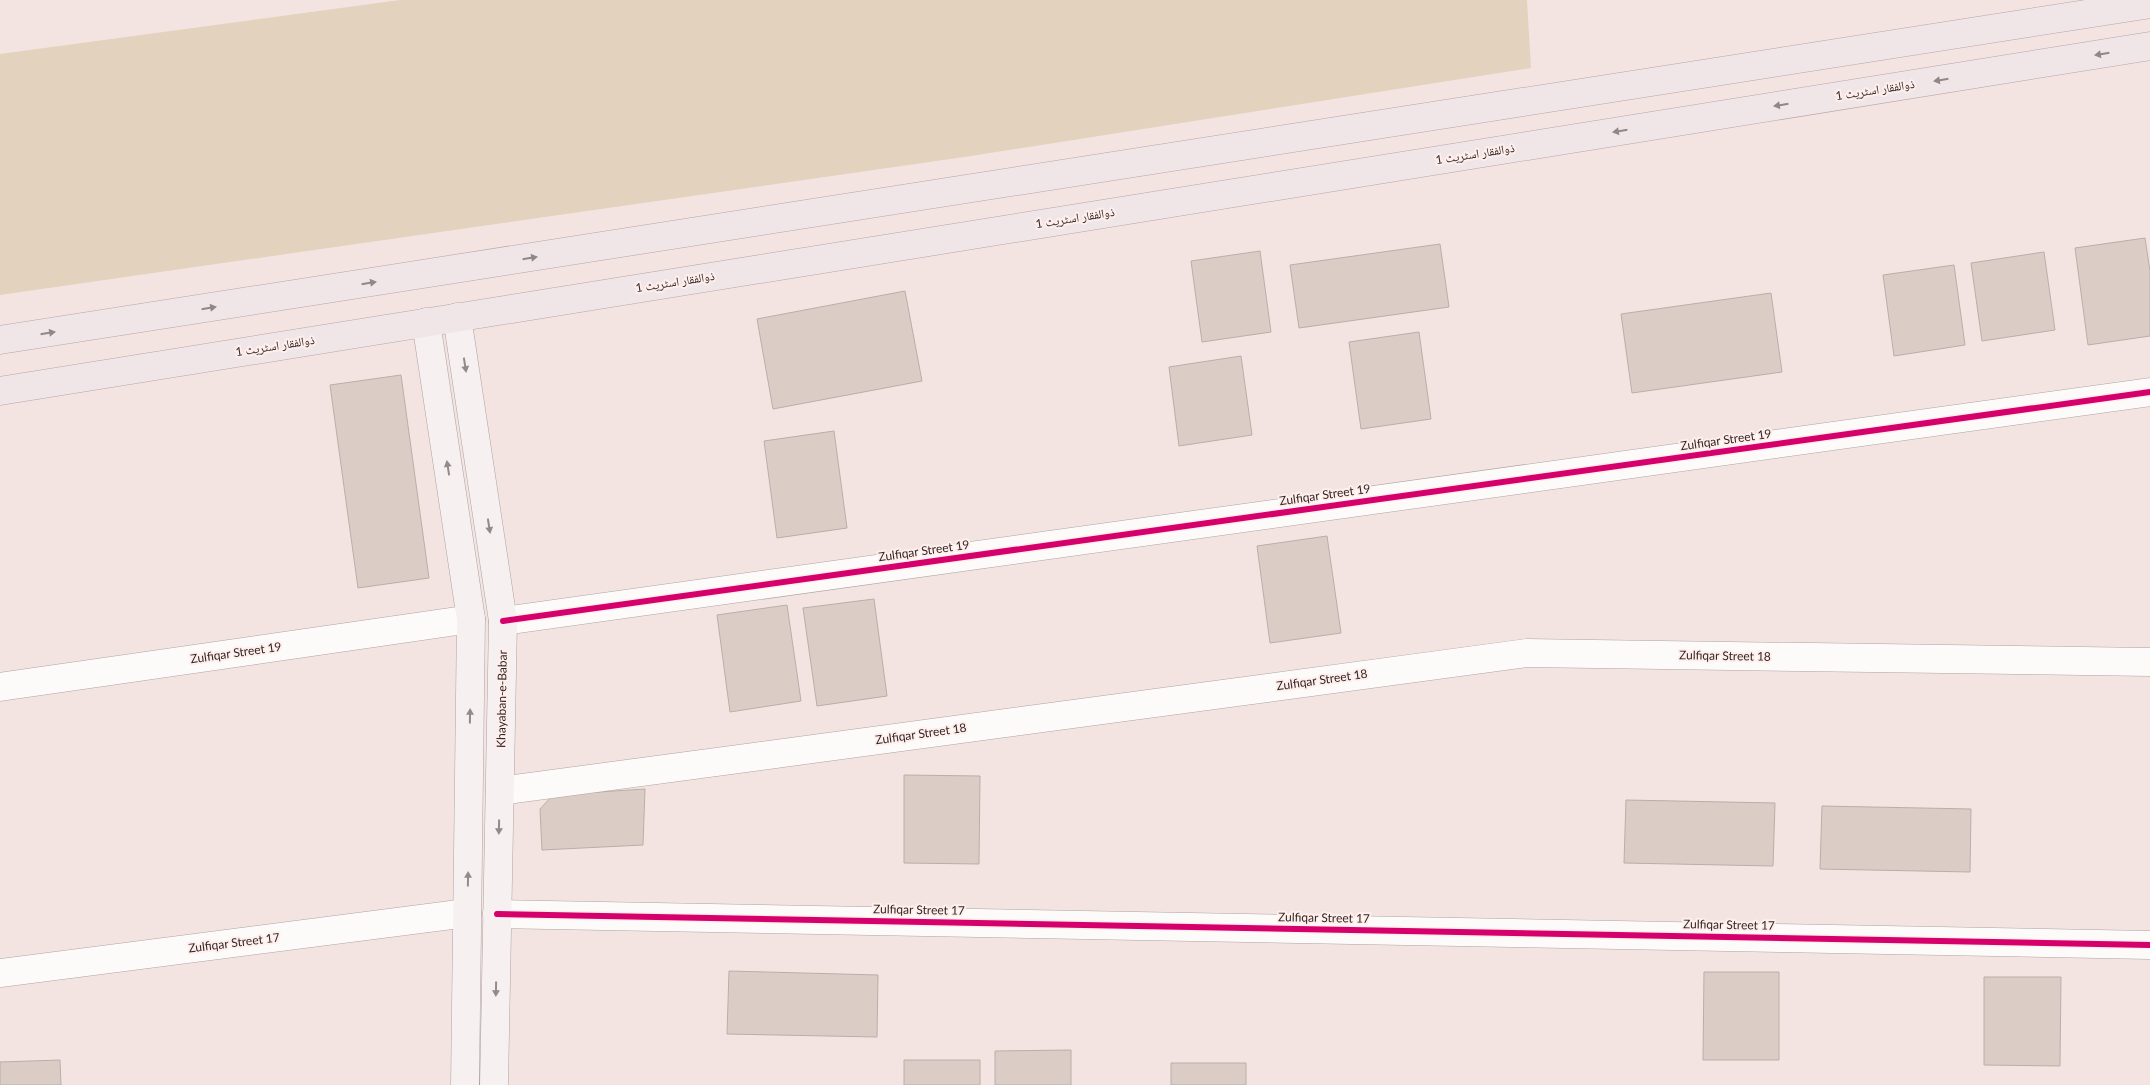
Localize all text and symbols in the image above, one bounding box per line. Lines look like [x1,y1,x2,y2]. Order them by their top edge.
one-way arrow [2094,50,2110,58]
street label: ذوالفقار اسٹریٹ 1 [1834,76,1916,103]
one-way arrow [1933,76,1949,84]
one-way arrow [1773,102,1789,110]
one-way arrow [1612,127,1628,135]
street label: ذوالفقار اسٹریٹ 1 [1434,140,1516,167]
street label: ذوالفقار اسٹریٹ 1 [1034,204,1116,231]
one-way arrow [522,254,538,262]
street label: ذوالفقار اسٹریٹ 1 [634,268,716,295]
one-way arrow [362,279,378,287]
one-way arrow [201,304,217,312]
one-way arrow [41,328,57,336]
street label: ذوالفقار اسٹریٹ 1 [234,332,316,359]
one-way arrow [461,357,469,373]
street label: Zulfiqar Street 19 [1679,426,1772,453]
one-way arrow [444,460,452,476]
street label: Zulfiqar Street 19 [1278,481,1371,508]
one-way arrow [485,518,493,534]
street label: Zulfiqar Street 19 [877,537,970,564]
street label: Zulfiqar Street 19 [189,639,282,666]
street label: Zulfiqar Street 18 [1679,647,1771,664]
street label: Khayaban-e-Babar [493,649,510,748]
street label: Zulfiqar Street 18 [1275,666,1368,693]
one-way arrow [466,708,474,724]
street label: Zulfiqar Street 18 [874,720,967,747]
one-way arrow [495,819,503,835]
one-way arrow [464,871,472,887]
street label: Zulfiqar Street 17 [873,901,965,918]
street label: Zulfiqar Street 17 [1278,909,1370,926]
street label: Zulfiqar Street 17 [1683,916,1775,933]
street label: Zulfiqar Street 17 [187,929,280,956]
one-way arrow [492,982,500,998]

